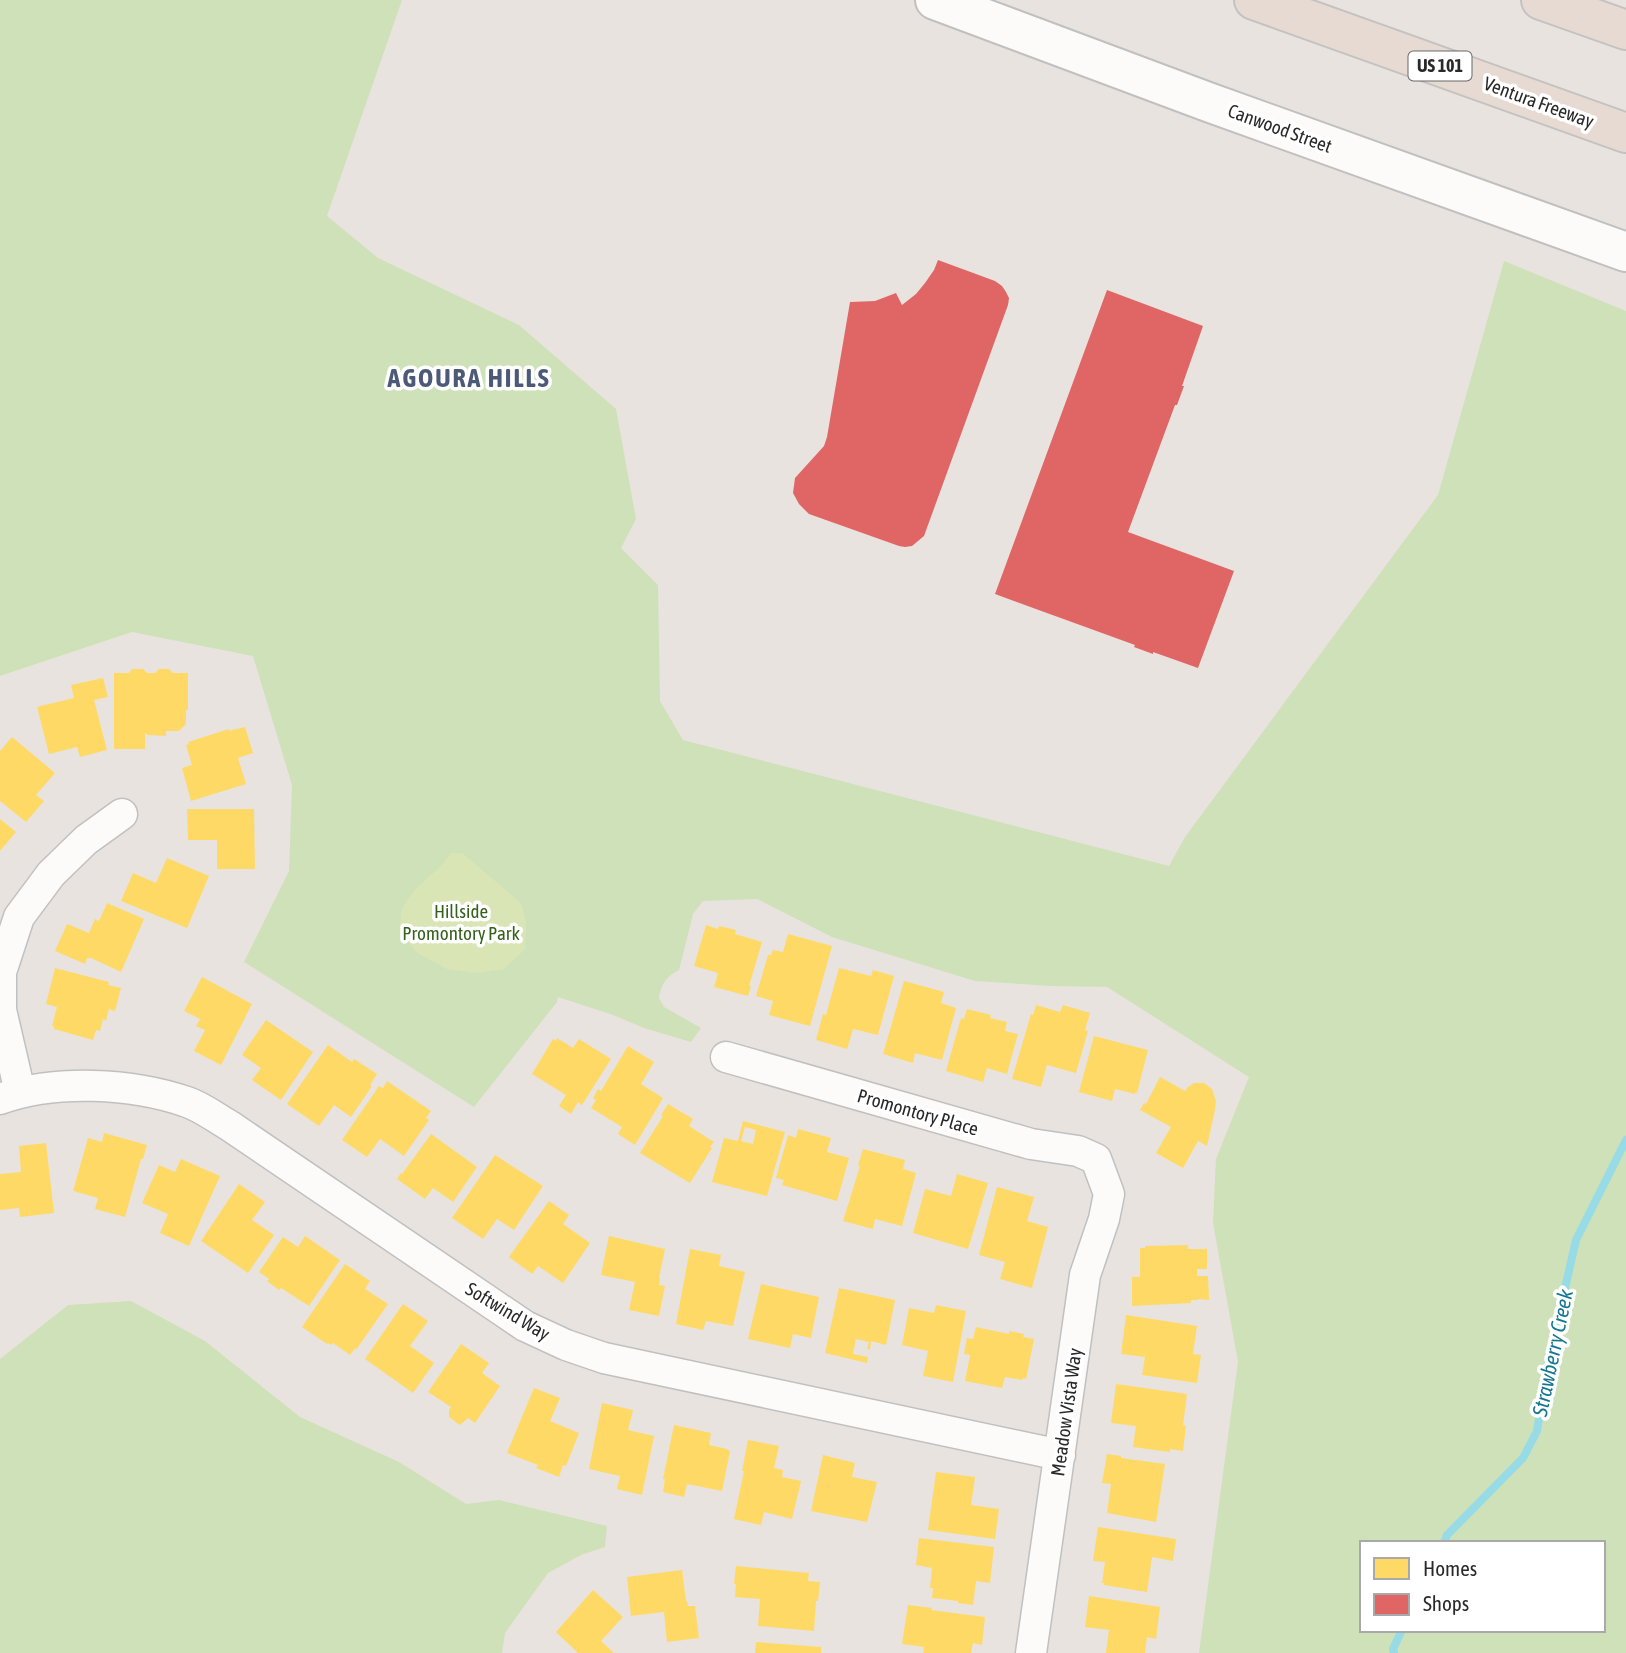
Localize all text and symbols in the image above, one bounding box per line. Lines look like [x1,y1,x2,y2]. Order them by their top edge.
road number: US 101 [1408,52,1472,80]
street label: Ventura Freeway [1481,72,1597,132]
street label: Canwood Street [1225,99,1335,157]
district label: AGOURA HILLS [386,363,551,393]
park label: Hillside Promontory Park [402,900,520,944]
street label: Promontory Place [855,1084,981,1140]
street label: Softwind Way [462,1277,554,1345]
water label: Strawberry Creek [1527,1286,1577,1419]
street label: Meadow Vista Way [1046,1346,1086,1477]
legend [1360,1541,1605,1632]
text: Homes [1423,1556,1477,1580]
text: Shops [1423,1591,1469,1615]

